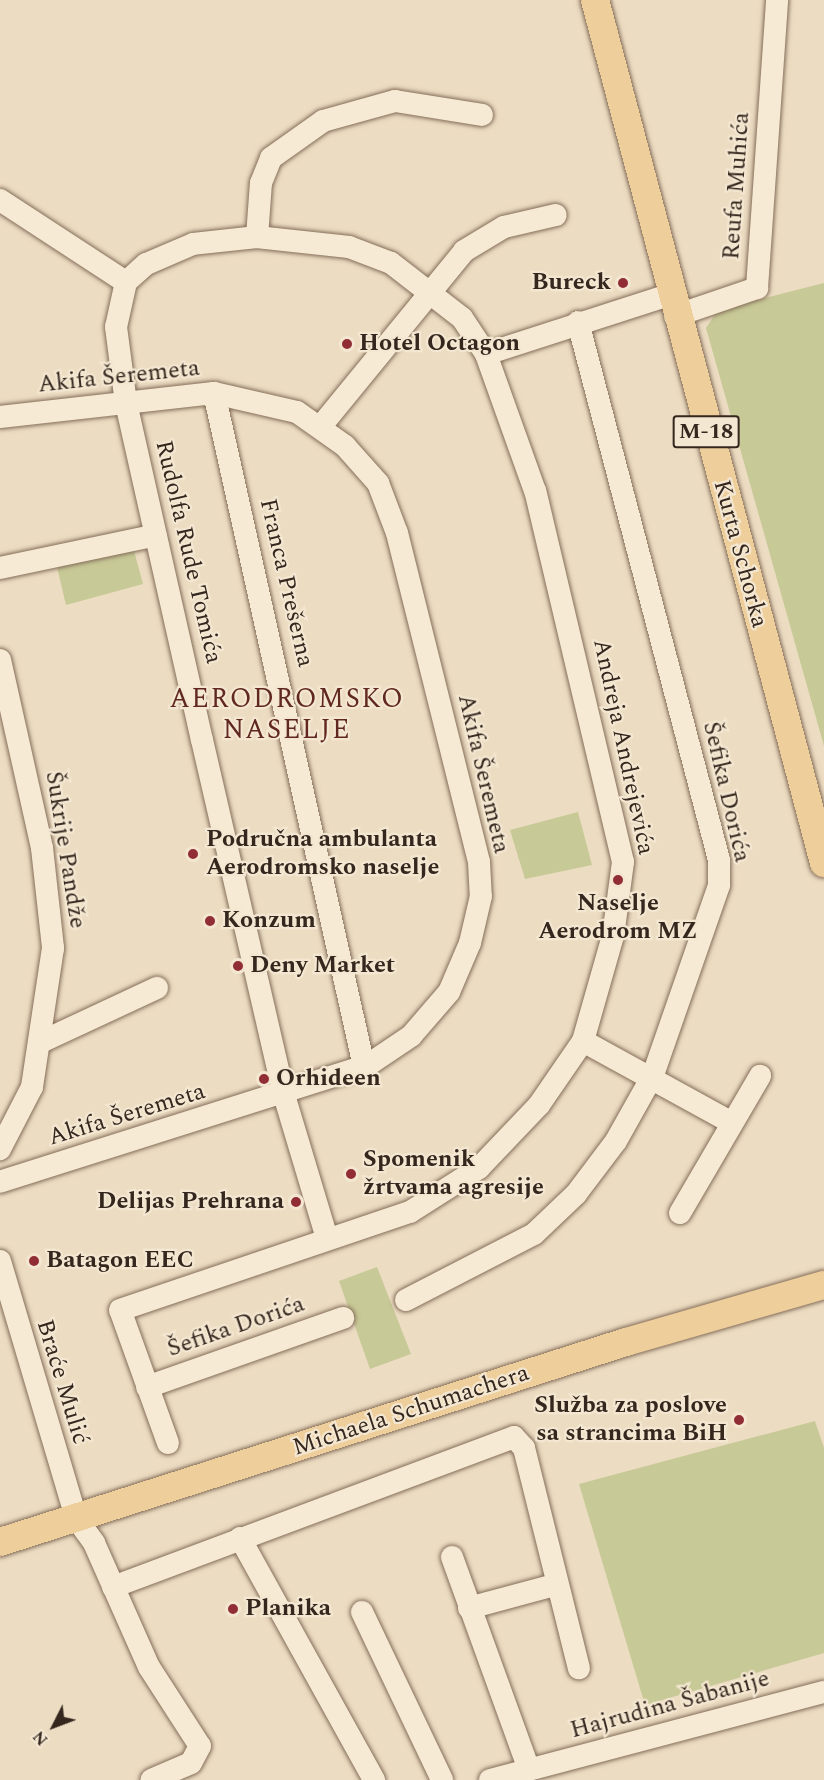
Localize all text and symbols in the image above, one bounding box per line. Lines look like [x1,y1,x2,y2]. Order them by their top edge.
street label: Reufa Muhića [717,111,757,261]
place label: Bureck [532,269,611,297]
marker: Bureck [616,276,630,290]
place label: Hotel Octagon [359,330,520,358]
marker: Hotel Octagon [340,337,354,351]
street label: Akifa Šeremeta [37,354,201,400]
road number: M-18 [672,413,740,451]
street label: Rudolfa Rude Tomića [148,438,228,666]
street label: Kurta Schorka [706,477,774,631]
street label: Franca Prešerna [253,496,319,670]
street label: Andreja Andrejevića [586,637,660,857]
district label: AERODROMSKO NASELJE [170,683,404,746]
street label: Akifa Šeremeta [451,692,515,856]
street label: Šefika Dorića [696,719,756,865]
street label: Šukrije Pandže [38,769,92,931]
place label: Područna ambulanta Aerodromsko naselje [206,826,439,882]
marker: Područna ambulanta Aerodromsko naselje [184,845,202,863]
marker: Naselje Aerodrom MZ [611,873,625,887]
place label: Naselje Aerodrom MZ [538,890,698,946]
place label: Konzum [222,907,316,935]
marker: Konzum [203,914,217,928]
place label: Deny Market [250,952,395,980]
marker: Deny Market [231,959,245,973]
place label: Orhideen [276,1065,381,1093]
marker: Orhideen [257,1072,271,1086]
street label: Akifa Šeremeta [45,1077,209,1153]
place label: Spomenik žrtvama agresije [363,1146,544,1202]
marker: Spomenik žrtvama agresije [344,1167,358,1181]
place label: Delijas Prehrana [97,1188,284,1216]
marker: Delijas Prehrana [289,1195,303,1209]
place label: Batagon EEC [46,1247,194,1275]
marker: Batagon EEC [27,1254,41,1268]
street label: Šefika Dorića [164,1290,308,1364]
street label: Braće Mulić [29,1316,95,1448]
street label: Michaela Schumachera [289,1359,533,1463]
place label: Služba za poslove sa strancima BiH [534,1392,727,1448]
marker: Služba za poslove sa strancima BiH [732,1413,746,1427]
place label: Planika [245,1595,331,1623]
marker: Planika [226,1602,240,1616]
street label: Hajrudina Šabanije [567,1665,773,1745]
north arrow [24,1696,84,1756]
text: N [27,1725,54,1751]

